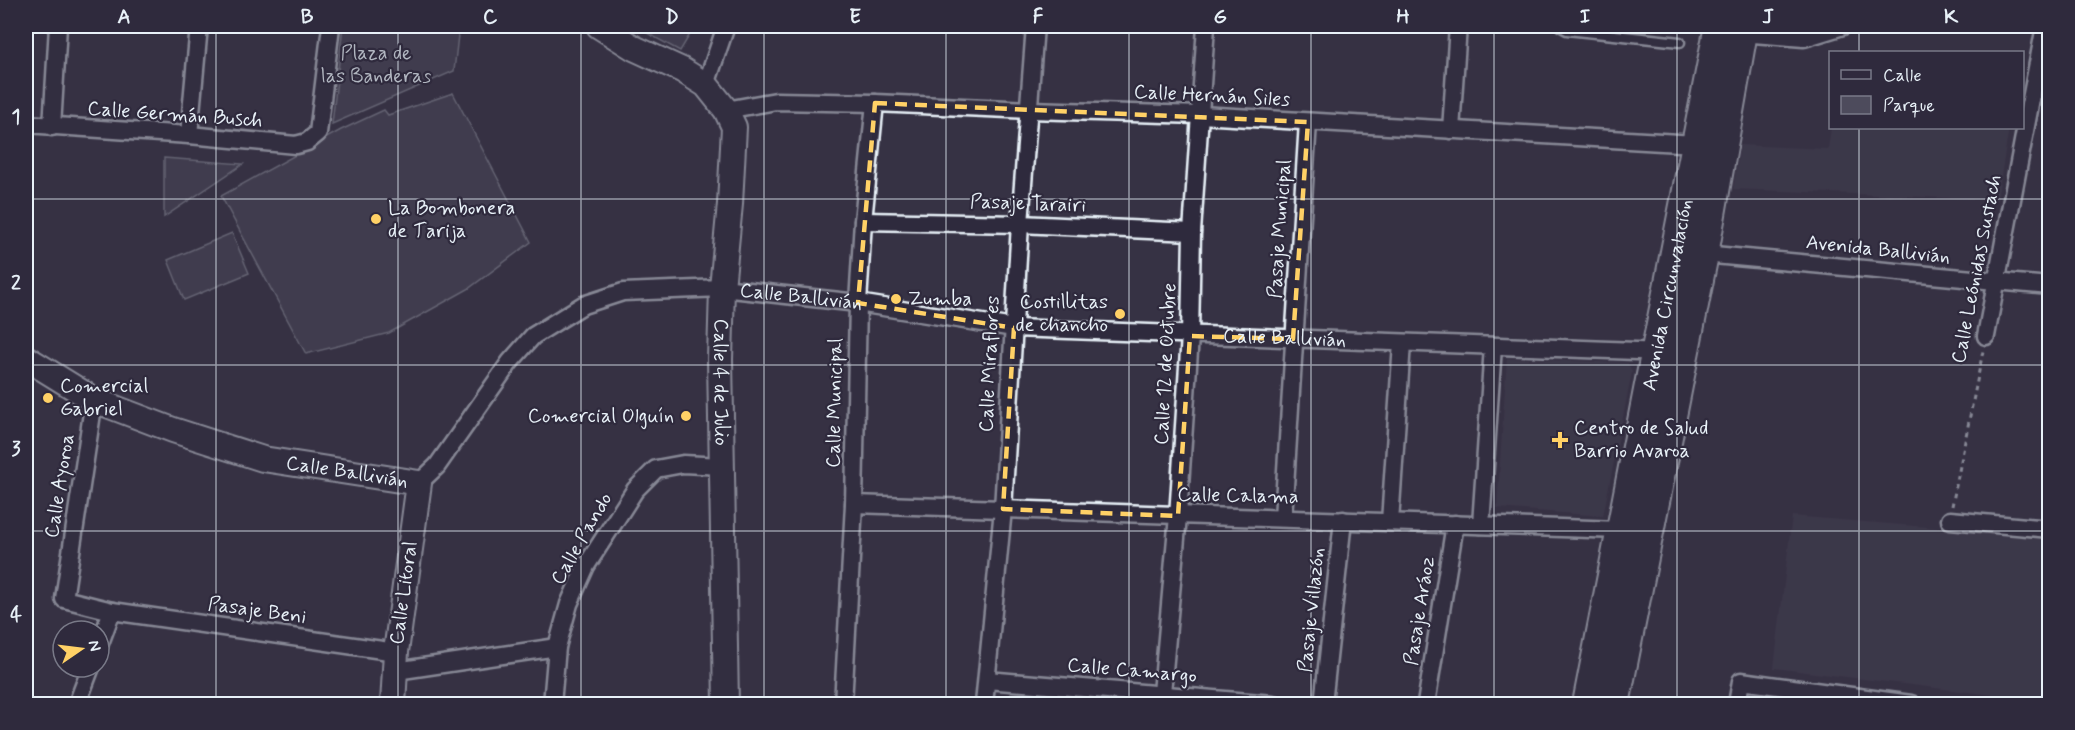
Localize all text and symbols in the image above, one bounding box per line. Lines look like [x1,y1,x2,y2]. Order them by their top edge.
text: A [117,4,131,31]
text: B [301,4,314,31]
text: C [483,4,498,31]
text: D [665,4,679,31]
text: E [849,4,861,31]
text: F [1033,4,1044,31]
text: G [1213,4,1227,31]
text: H [1396,4,1410,31]
text: I [1580,4,1590,31]
text: J [1762,4,1774,31]
text: K [1944,4,1959,31]
park label: Plaza de las Banderas [321,40,432,90]
legend [1829,51,2024,129]
text: Calle [1883,64,1922,88]
street label: Calle Hernán Siles [1133,78,1291,114]
text: Parque [1883,94,1935,118]
street label: Calle Germán Busch [87,95,263,135]
text: 1 [12,104,20,131]
street label: Pasaje Municipal [1262,158,1298,299]
street label: Calle Leónidas Sustach [1945,172,2009,366]
street label: Pasaje Tarairi [970,188,1086,220]
place label: La Bombonera de Tarija [388,195,515,245]
street label: Avenida Circunvalación [1636,197,1700,393]
marker: La Bombonera de Tarija [369,212,383,226]
street label: Avenida Ballivián [1805,229,1951,271]
text: 2 [11,270,21,297]
street label: Calle Ballivián [738,277,864,317]
street label: Calle 12 de Octubre [1148,282,1184,446]
place label: Zumba [908,286,972,313]
place label: Costillitas de chancho [1015,289,1108,339]
marker: Zumba [889,292,903,306]
street label: Calle Miraflores [973,295,1007,433]
marker: Costillitas de chancho [1113,307,1127,321]
street label: Calle 4 de Julio [706,318,735,446]
street label: Calle Ballivián [1222,322,1346,354]
street label: Calle Municipal [820,338,850,468]
place label: Comercial Gabriel [60,373,149,423]
marker: Comercial Gabriel [41,391,55,405]
place label: Comercial Olguín [528,403,674,430]
marker: Comercial Olguín [679,409,693,423]
place label: Centro de Salud Barrio Avaroa [1574,415,1708,465]
marker: Centro de Salud Barrio Avaroa [1551,431,1569,449]
street label: Calle Ayoroa [38,432,82,540]
text: 3 [11,436,21,463]
street label: Calle Ballivián [284,449,410,495]
street label: Calle Calama [1177,481,1299,511]
street label: Calle Pando [545,488,619,590]
street label: Calle Litoral [383,540,425,646]
street label: Pasaje Villazón [1292,546,1332,674]
street label: Pasaje Aráoz [1398,554,1442,668]
street label: Pasaje Beni [206,591,308,631]
text: 4 [10,602,22,629]
north arrow [51,619,111,679]
text: N [83,638,106,653]
street label: Calle Camargo [1066,652,1198,690]

